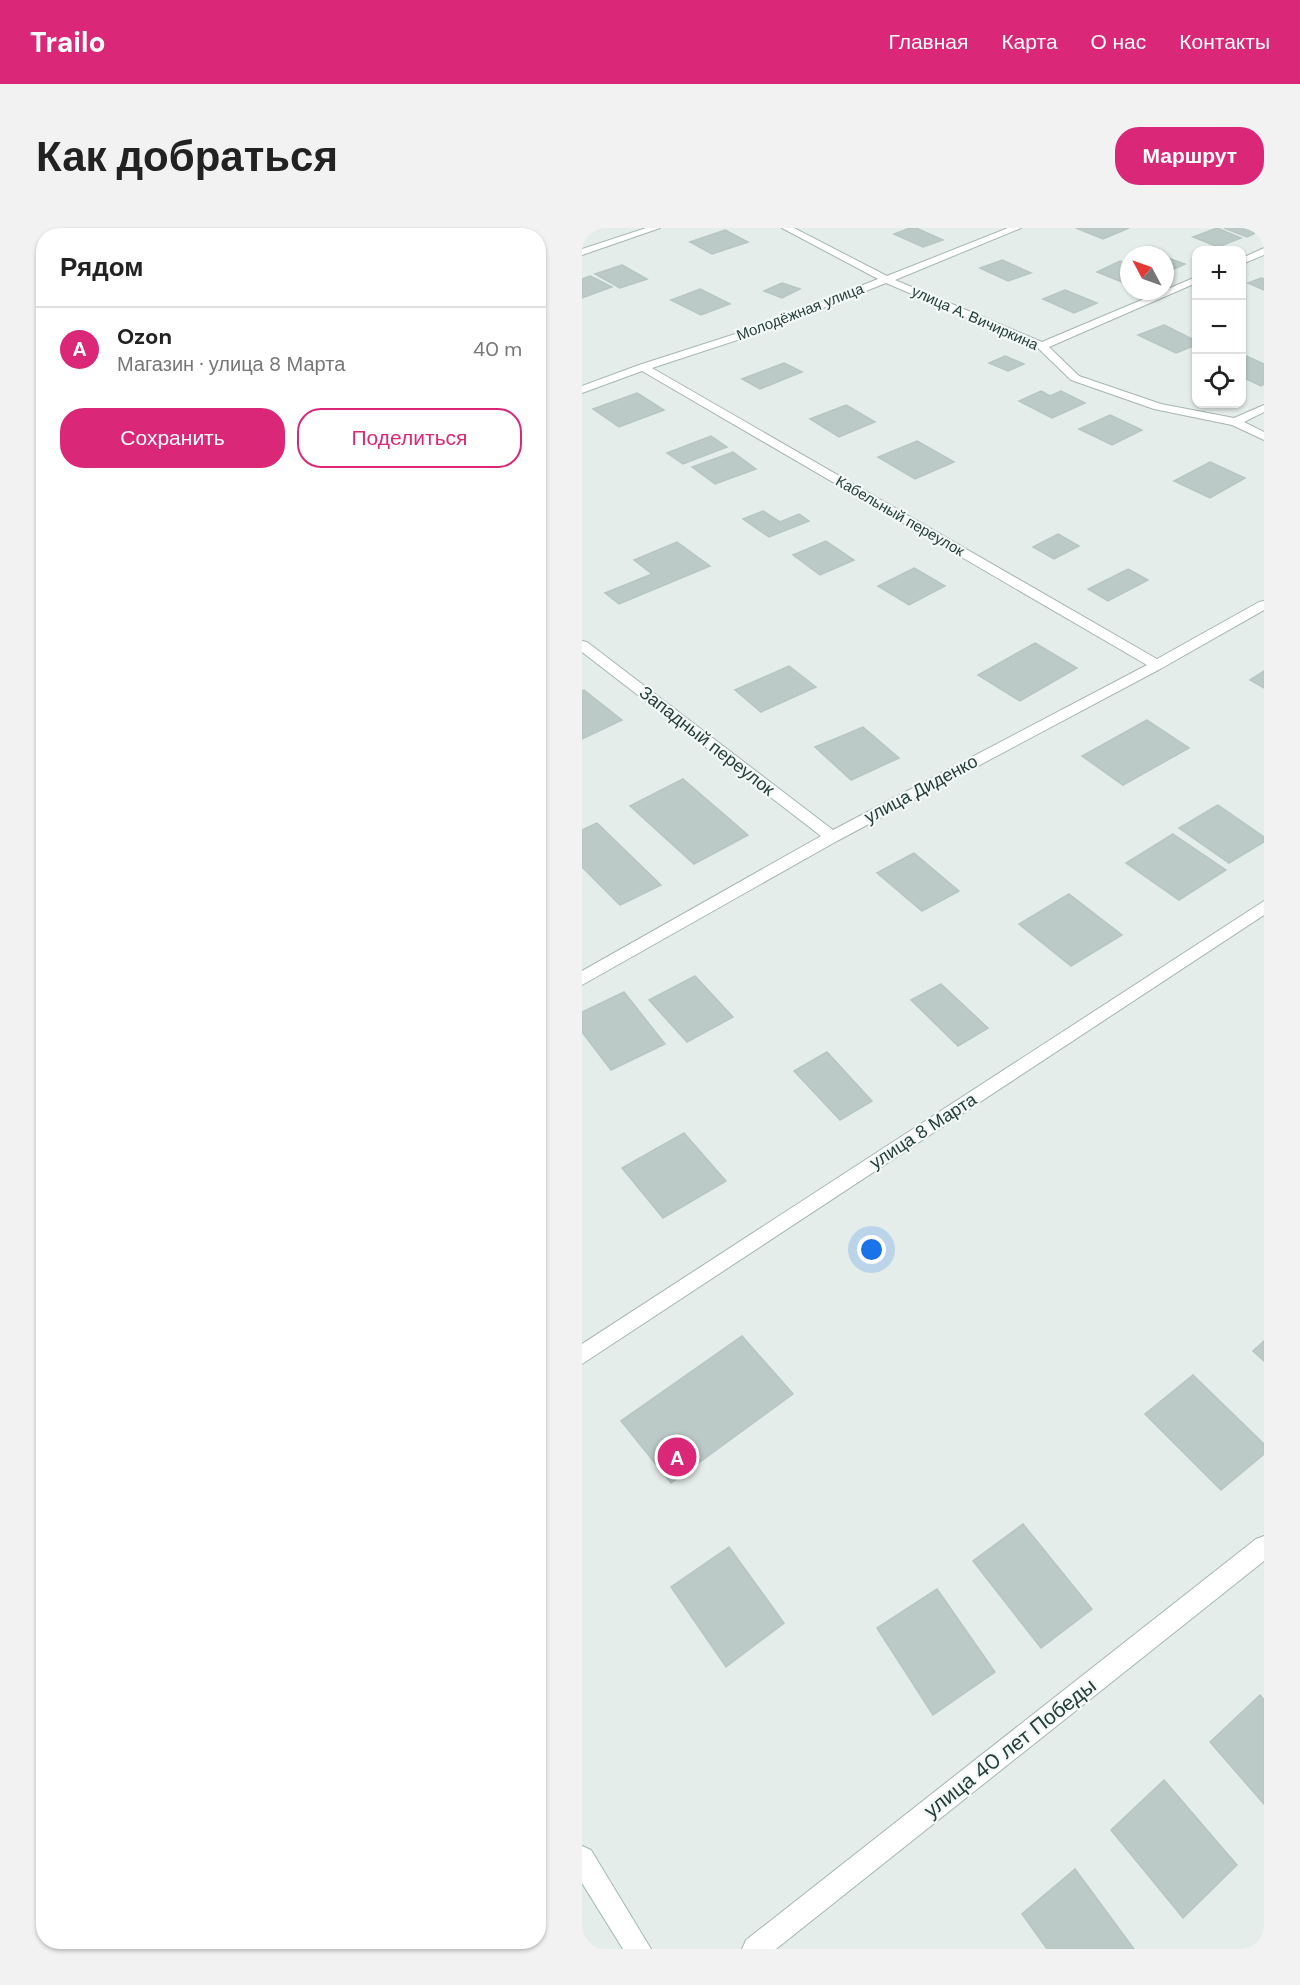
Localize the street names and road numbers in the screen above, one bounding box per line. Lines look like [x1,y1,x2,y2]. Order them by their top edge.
street label: Молодёжная улица [734,278,867,345]
street label: улица А. Вичиркина [908,281,1042,355]
street label: Кабельный переулок [832,471,968,561]
street label: Западный переулок [634,681,780,802]
street label: улица Диденко [860,749,982,829]
street label: улица 8 Марта [865,1087,982,1175]
street label: улица 40 лет Победы [918,1672,1102,1824]

